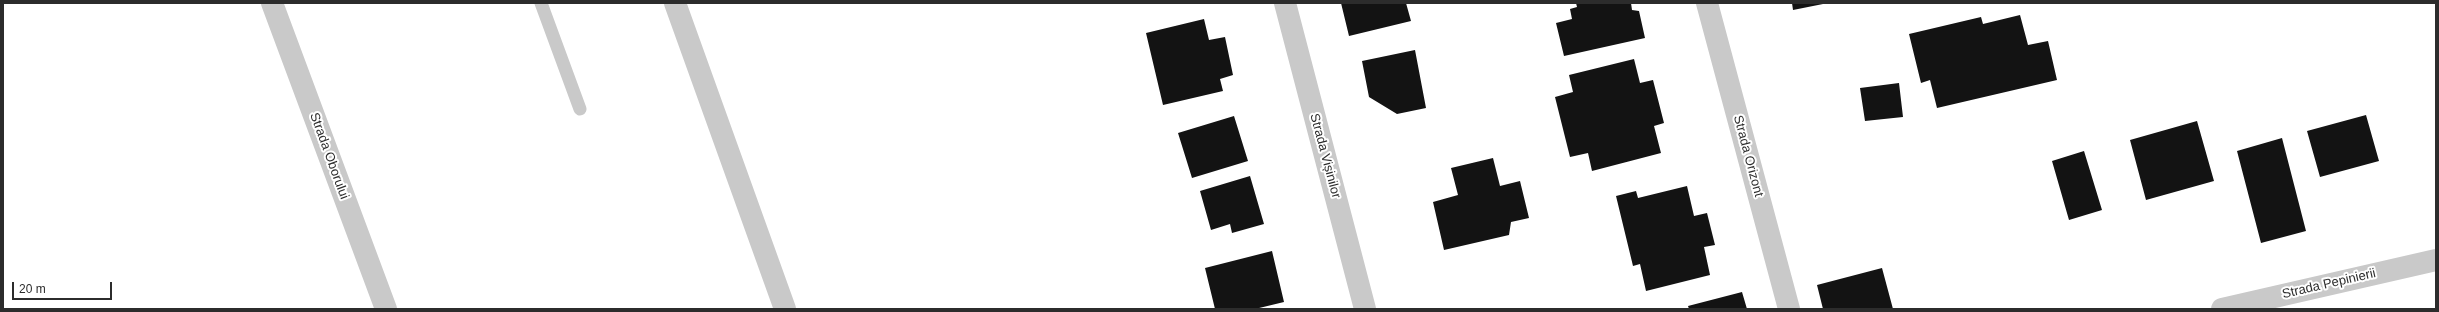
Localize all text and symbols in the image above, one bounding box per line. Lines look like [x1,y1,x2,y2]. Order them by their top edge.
street label: Strada Oborului [306,111,352,201]
street label: Strada Vișinilor [1306,112,1344,200]
street label: Strada Orizont [1730,114,1766,198]
street label: Strada Pepinierii [2281,266,2377,302]
scale bar [14,274,114,300]
text: 20 m [19,282,46,296]

